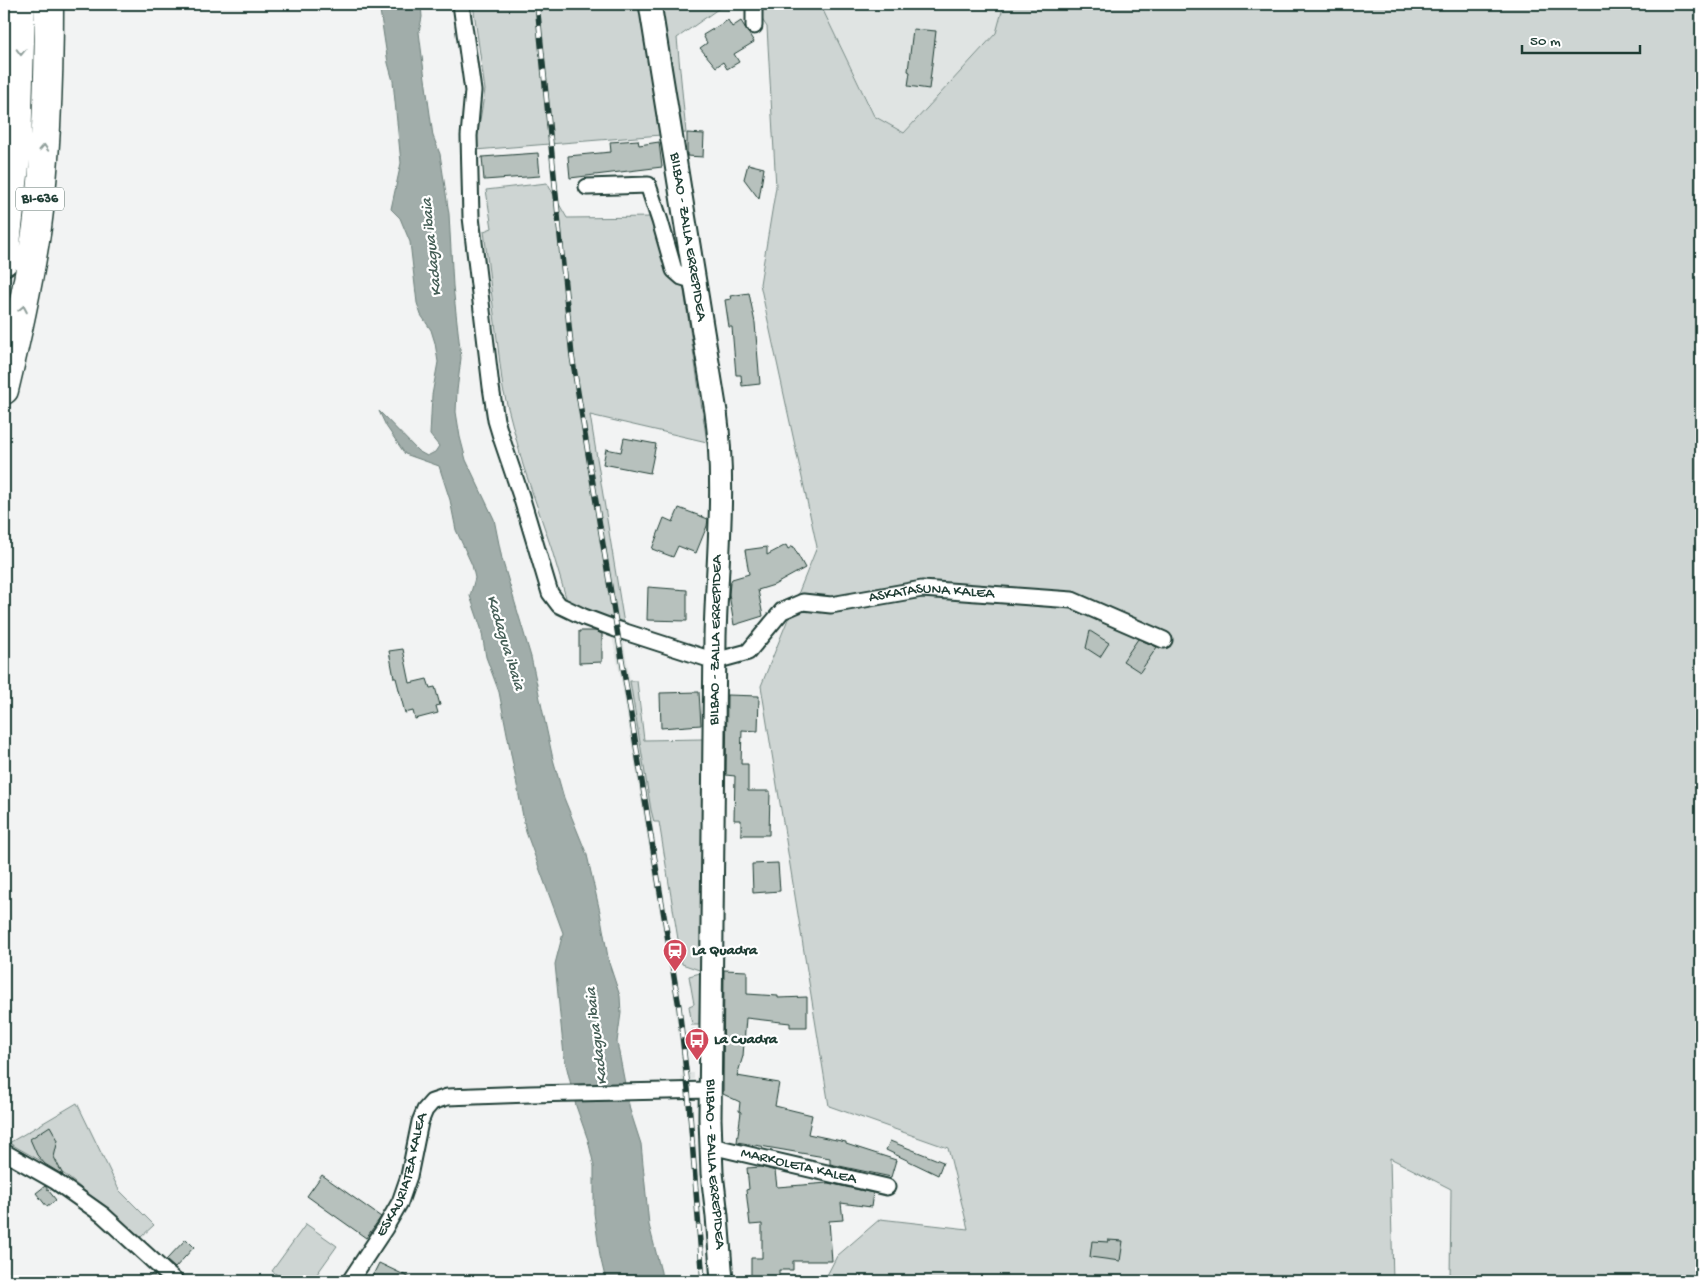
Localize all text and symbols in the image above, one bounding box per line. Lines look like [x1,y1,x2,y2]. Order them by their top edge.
scale bar [1522,22,1640,54]
text: 50 m [1530,33,1561,51]
one-way arrow [16,49,26,57]
one-way arrow [39,143,50,151]
street label: BILBAO - ZALLA ERREPIDEA [665,150,710,324]
road number: BI-636 [16,188,64,210]
water label: Kadagua ibaia [418,196,448,297]
one-way arrow [17,304,28,313]
street label: BILBAO - ZALLA ERREPIDEA [705,554,727,726]
street label: ASKATASUNA KALEA [867,580,996,607]
water label: Kadagua ibaia [481,593,528,694]
station icon: La Quadra [662,938,688,972]
place label: La Quadra [692,942,758,960]
water label: Kadagua ibaia [582,985,613,1086]
bus stop icon: La Cuadra [684,1027,710,1061]
place label: La Cuadra [714,1031,778,1049]
street label: BILBAO - ZALLA ERREPIDEA [701,1078,729,1251]
street label: ESKAURIATZA KALEA [372,1109,432,1241]
street label: MARKOLETA KALEA [739,1144,859,1189]

